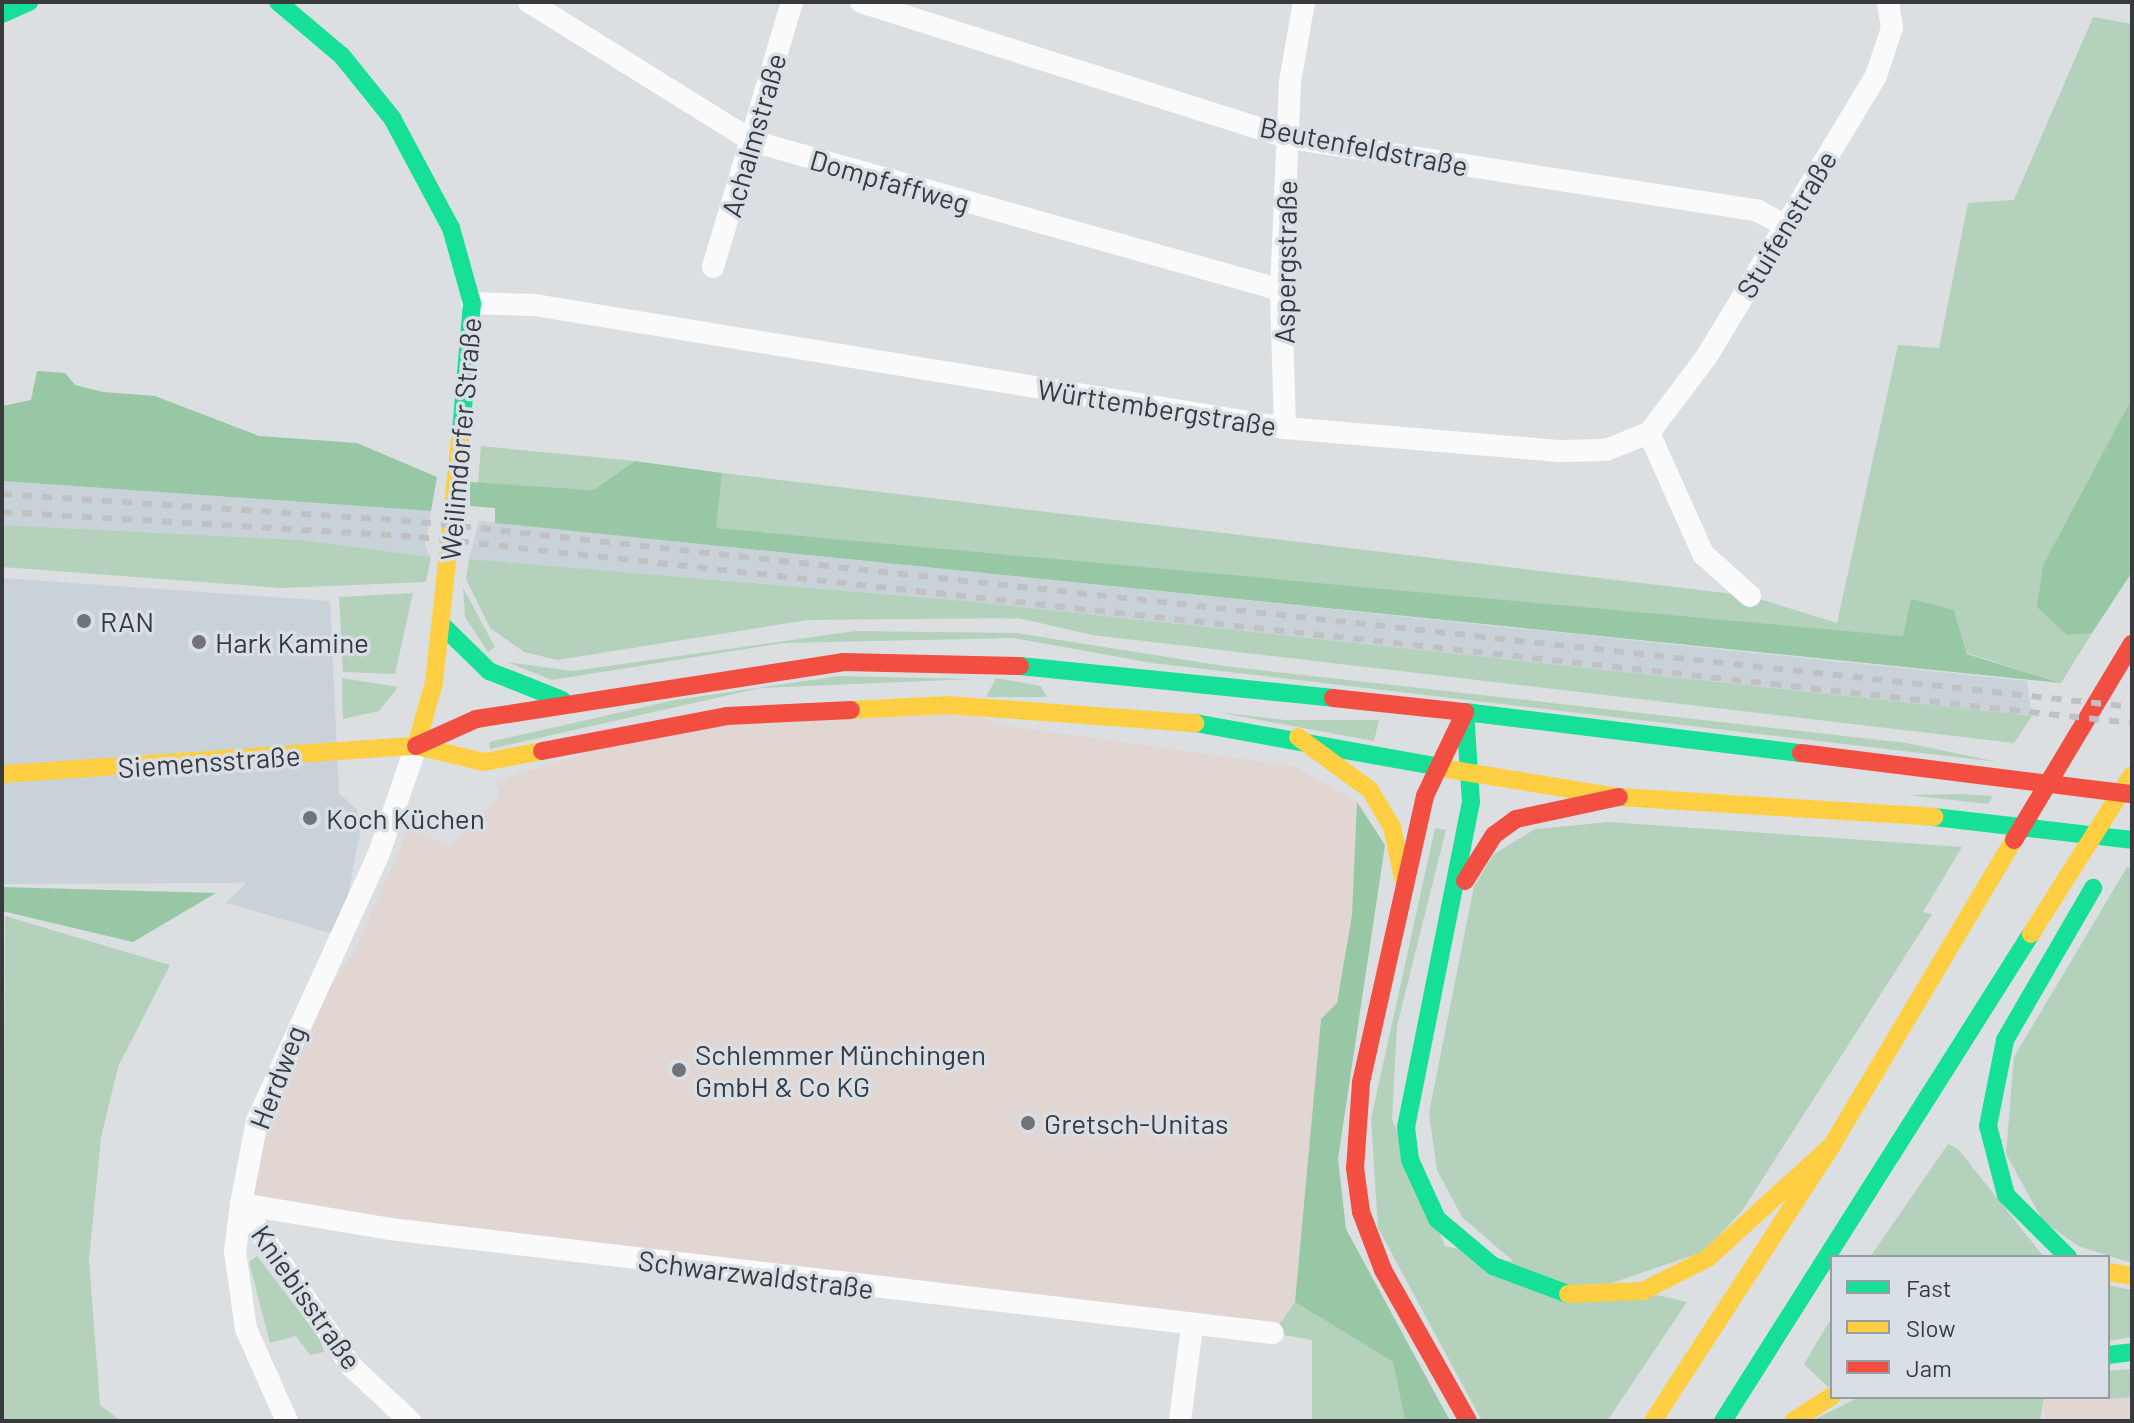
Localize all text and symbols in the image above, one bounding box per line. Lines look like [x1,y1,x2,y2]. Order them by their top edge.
street label: Achalmstraße [714,49,792,221]
street label: Beutenfeldstraße [1257,109,1471,183]
street label: Dompfaffweg [806,142,974,220]
street label: Stuifenstraße [1729,144,1843,304]
street label: Aspergstraße [1267,180,1303,344]
street label: Weilimdorfer Straße [433,316,487,562]
street label: Württembergstraße [1035,372,1279,442]
place label: RAN [100,604,154,638]
marker: RAN [75,612,93,630]
place label: Hark Kamine [215,625,369,659]
marker: Hark Kamine [190,633,208,651]
street label: Siemensstraße [117,738,301,784]
place label: Koch Küchen [326,801,485,835]
marker: Koch Küchen [301,809,319,827]
street label: Herdweg [242,1020,312,1134]
place label: Schlemmer Münchingen GmbH & Co KG [695,1037,986,1103]
marker: Schlemmer Münchingen GmbH & Co KG [670,1061,688,1079]
place label: Gretsch-Unitas [1044,1106,1228,1140]
marker: Gretsch-Unitas [1019,1114,1037,1132]
street label: Kniebisstraße [245,1218,369,1376]
street label: Schwarzwaldstraße [636,1243,876,1305]
legend [1830,1255,2110,1399]
text: Fast [1906,1273,1951,1302]
text: Slow [1906,1313,1955,1342]
text: Jam [1906,1353,1952,1382]

